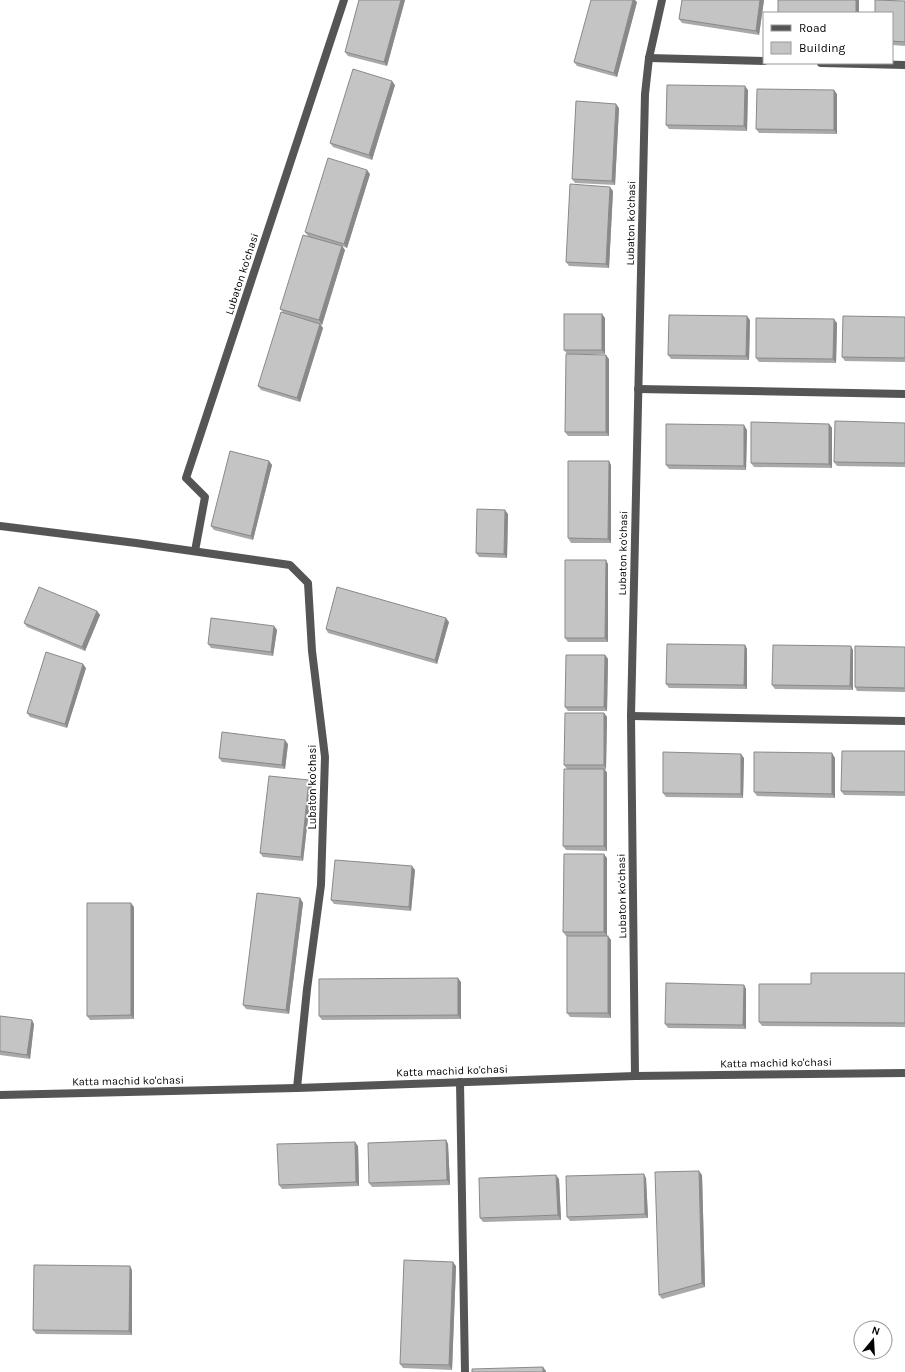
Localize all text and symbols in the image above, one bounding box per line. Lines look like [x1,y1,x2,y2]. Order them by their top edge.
legend [763,12,893,64]
text: Road [799,21,827,35]
text: Building [799,41,846,55]
street label: Lubaton ko'chasi [624,180,638,266]
street label: Lubaton ko'chasi [223,232,261,316]
street label: Lubaton ko'chasi [616,510,630,596]
street label: Lubaton ko'chasi [306,745,319,829]
street label: Lubaton ko'chasi [615,853,629,939]
street label: Katta machid ko'chasi [720,1056,832,1070]
street label: Katta machid ko'chasi [396,1063,508,1079]
street label: Katta machid ko'chasi [72,1074,184,1088]
north arrow [853,1320,893,1360]
text: N [870,1324,882,1338]

